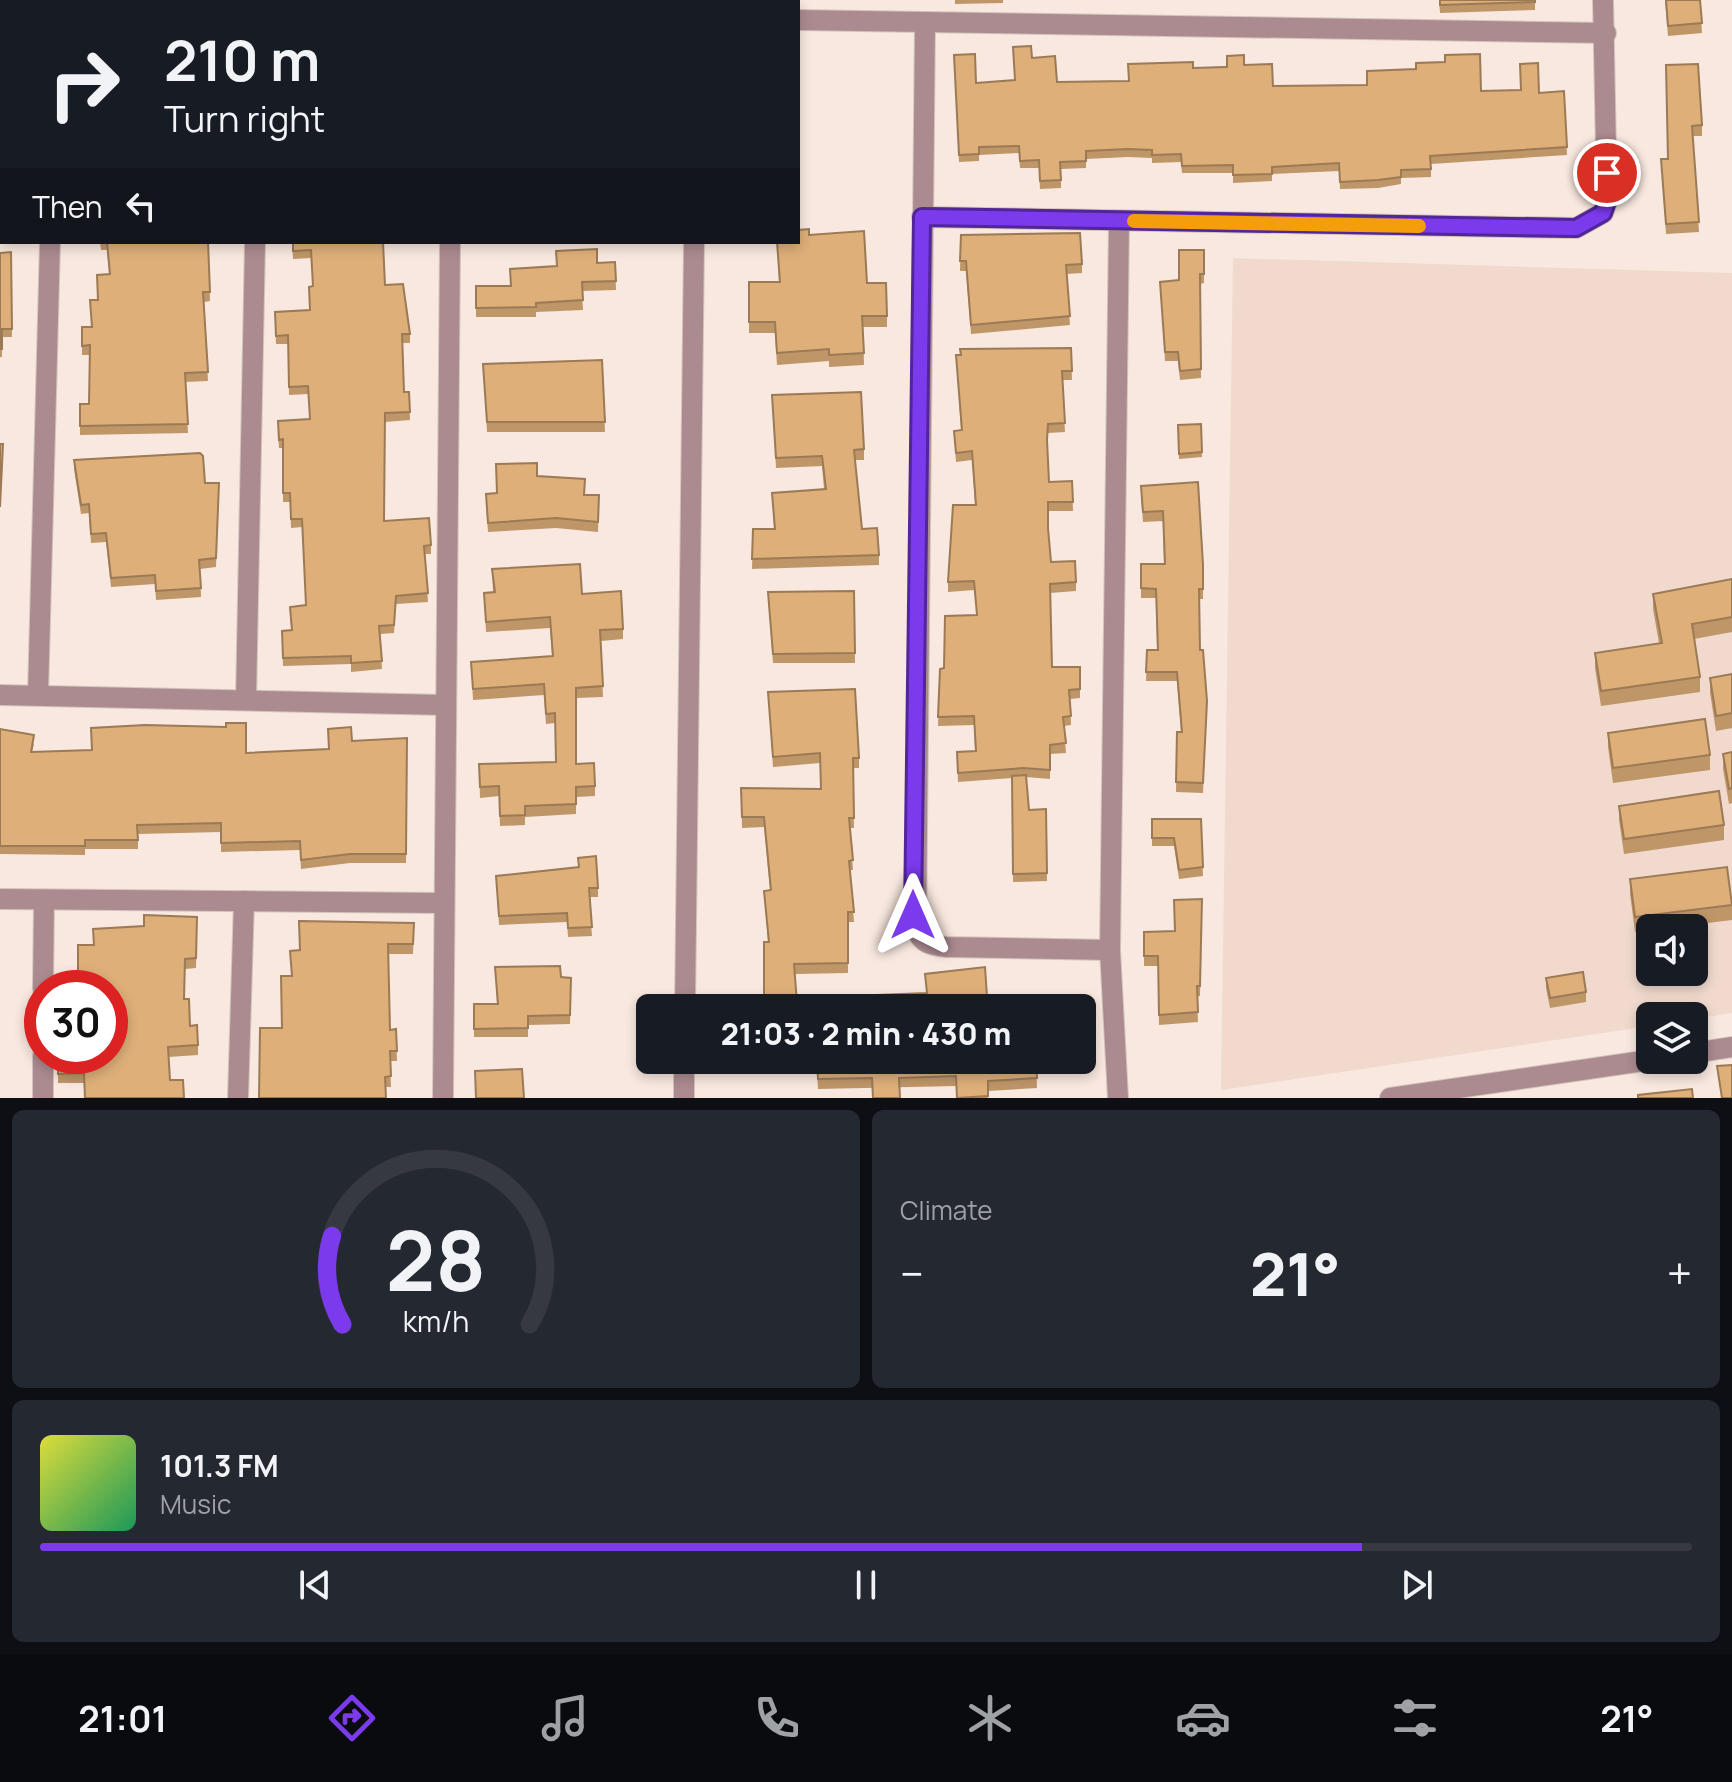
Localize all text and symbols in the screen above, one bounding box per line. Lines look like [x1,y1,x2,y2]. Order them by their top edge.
text: 210 m [164,21,320,98]
icon: right [32,32,136,136]
text: Turn right [164,94,325,143]
pin [1573,139,1641,207]
icon: arrive [1585,151,1629,195]
icon: left [119,184,163,228]
text: Then [32,186,103,227]
position arrow [871,873,955,957]
map controls [1636,914,1708,1074]
button: sound [1636,914,1708,986]
speed limit sign: 30 [24,970,128,1074]
button: layers [1636,1002,1708,1074]
text: 21:03 · 2 min · 430 m [721,1013,1011,1054]
text: Climate [900,1192,992,1228]
text: 28 [386,1202,486,1316]
text: 21° [1250,1232,1340,1314]
text: − [900,1243,924,1303]
text: + [1667,1243,1692,1303]
text: km/h [403,1302,469,1341]
text: 101.3 FM [160,1445,279,1486]
text: Music [160,1486,231,1522]
icon: previous [293,1563,337,1607]
icon: pause [844,1563,888,1607]
icon: next [1395,1563,1439,1607]
icon: directions [324,1690,380,1746]
icon: music [537,1690,593,1746]
icon: phone [749,1690,805,1746]
icon: climate [962,1690,1018,1746]
icon: car [1175,1690,1231,1746]
icon: filters [1387,1690,1443,1746]
text: 21:01 [78,1694,167,1743]
text: 21° [1600,1694,1654,1743]

